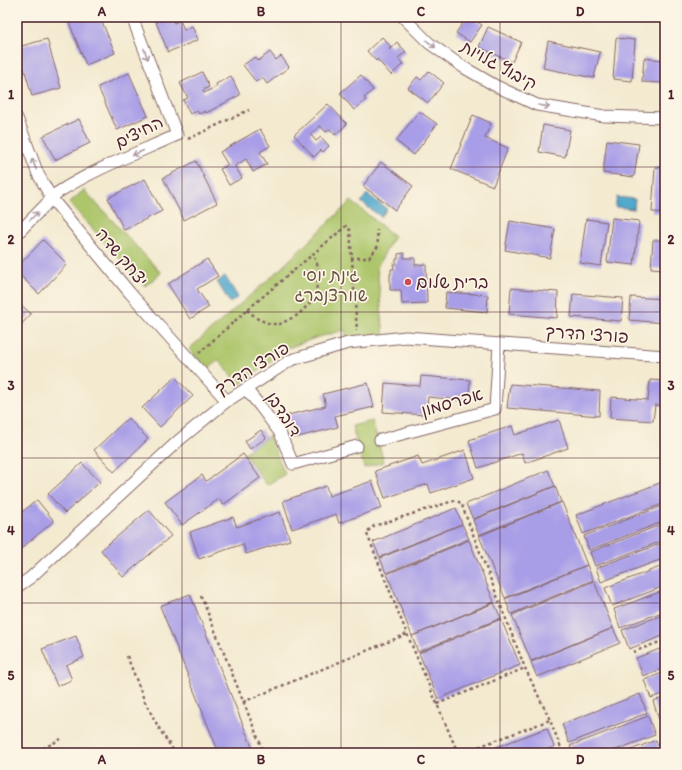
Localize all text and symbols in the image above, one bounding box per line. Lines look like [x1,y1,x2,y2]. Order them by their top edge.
text: A [97,4,107,19]
text: B [257,4,266,19]
text: C [417,4,426,19]
text: D [576,4,585,19]
street label: קיבוץ גלויות [456,36,540,95]
one-way arrow [425,40,436,49]
one-way arrow [142,47,150,59]
text: 1 [8,87,14,102]
text: 1 [668,87,674,102]
one-way arrow [537,102,550,110]
street label: החיצים [112,111,166,153]
one-way arrow [132,150,144,157]
one-way arrow [30,159,37,171]
one-way arrow [30,211,39,221]
street label: יצחק שדה [91,224,152,291]
text: 2 [8,232,15,247]
text: 2 [668,232,675,247]
park label: גינת יוסי שוורצנברג [295,265,368,306]
place label: ברית שלום [416,272,488,292]
marker: ברית שלום [403,277,413,287]
street label: פורצי הדרך [545,321,629,348]
street label: פורצי הדרך [211,337,293,399]
text: 3 [7,378,15,393]
text: 3 [667,378,675,393]
street label: אפרסמון [419,384,486,421]
street label: דובדבן [261,388,306,441]
text: 4 [7,523,15,538]
text: 4 [667,523,675,538]
text: 5 [8,668,15,683]
text: 5 [668,668,675,683]
text: A [97,752,107,767]
text: B [257,752,266,767]
text: C [417,752,426,767]
text: D [576,752,585,767]

